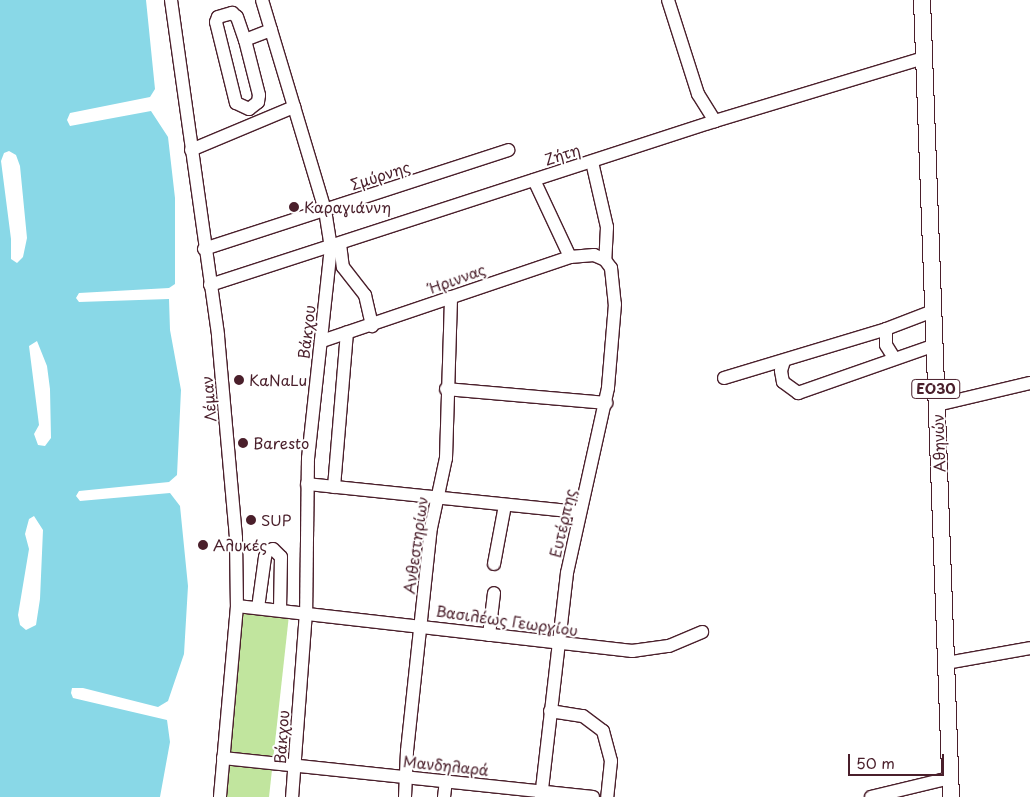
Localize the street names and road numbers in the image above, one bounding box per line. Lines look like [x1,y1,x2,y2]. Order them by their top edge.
street label: Ζήτη [542,140,582,168]
street label: Σμύρνης [348,157,412,193]
street label: Ήριννας [426,259,488,297]
street label: Βάκχου [294,304,318,360]
street label: Λέμαν [197,375,219,423]
road number: ΕΟ30 [911,378,961,400]
street label: Αθηνών [928,413,948,473]
street label: Ευτέρπης [545,487,579,559]
street label: Ανθεστηρίων [399,495,431,595]
street label: Βασιλέως Γεωργίου [435,601,579,639]
street label: Βάκχου [270,709,292,765]
street label: Μανδηλαρά [402,752,490,778]

